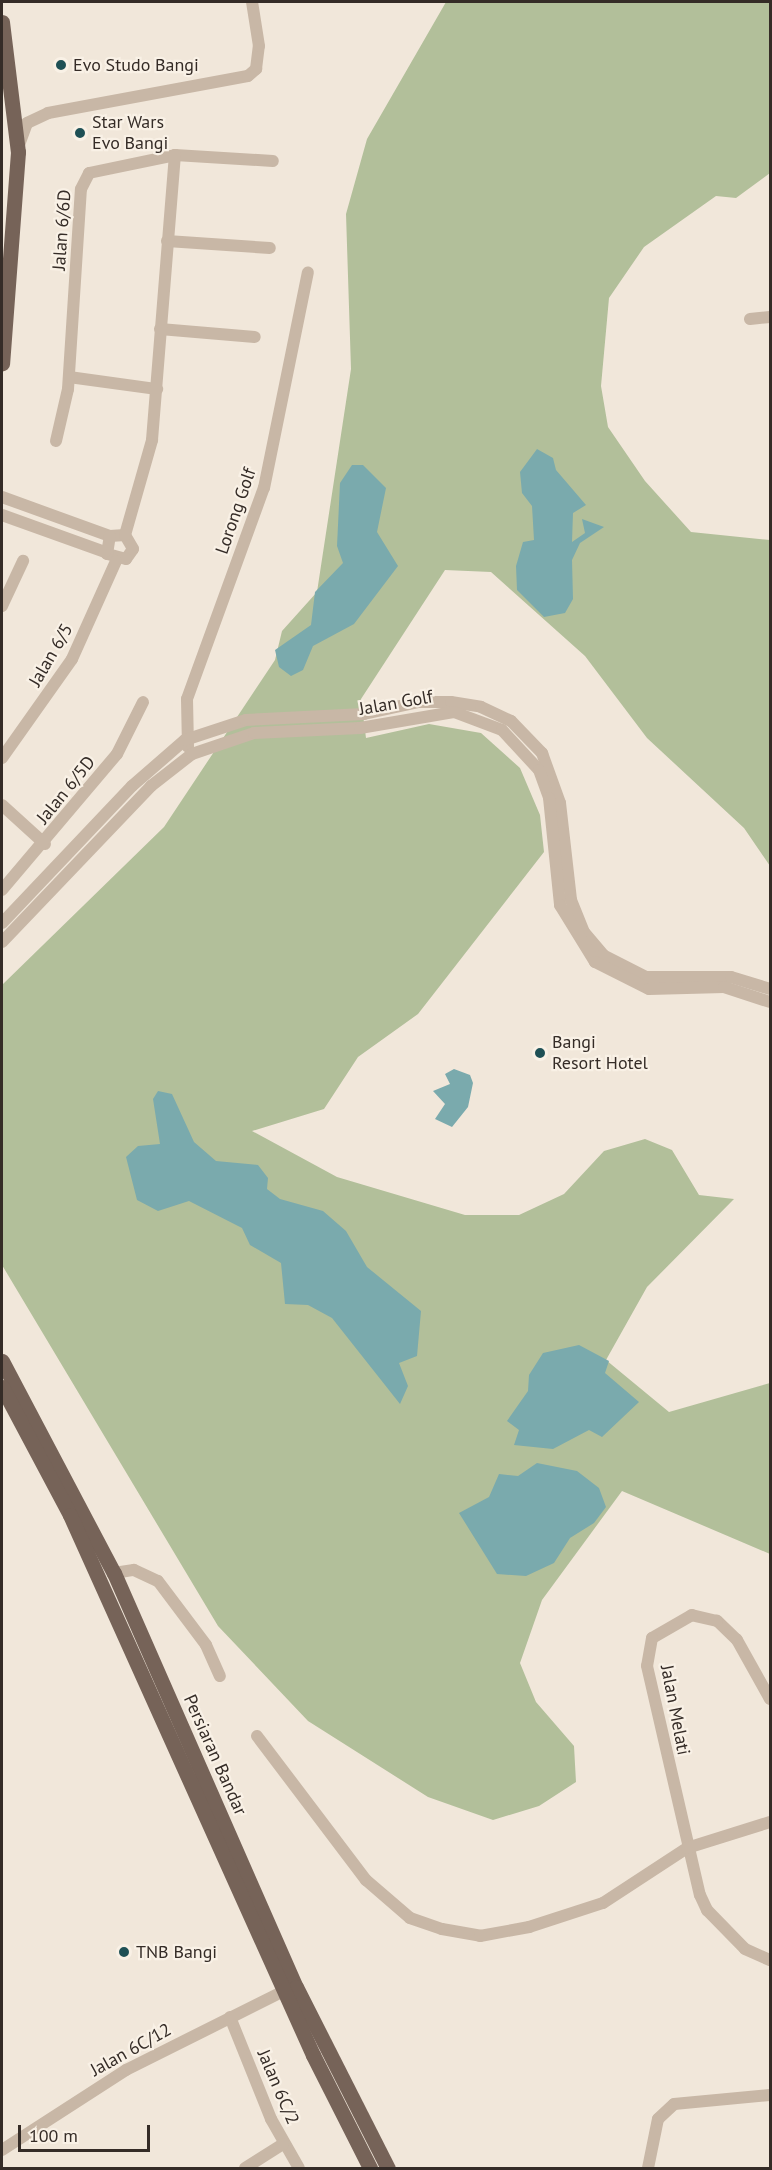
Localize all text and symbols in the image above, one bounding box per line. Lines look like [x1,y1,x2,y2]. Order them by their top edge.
place label: Evo Studo Bangi [73,54,199,76]
marker: Evo Studo Bangi [54,58,68,72]
place label: Star Wars Evo Bangi [92,112,168,154]
marker: Star Wars Evo Bangi [73,126,87,140]
street label: Jalan 6/6D [48,189,76,271]
street label: Lorong Golf [211,465,261,557]
street label: Jalan 6/5 [24,620,78,690]
street label: Jalan Golf [357,686,435,720]
street label: Jalan 6/5D [32,752,100,828]
place label: Bangi Resort Hotel [552,1032,648,1074]
marker: Bangi Resort Hotel [533,1046,547,1060]
street label: Jalan Melati [656,1663,694,1757]
street label: Persiaran Bandar [179,1691,251,1819]
place label: TNB Bangi [136,1941,217,1963]
marker: TNB Bangi [117,1945,131,1959]
street label: Jalan 6C/12 [87,2019,175,2081]
street label: Jalan 6C/2 [253,2046,303,2128]
scale bar [21,2113,153,2151]
text: 100 m [29,2124,78,2147]

